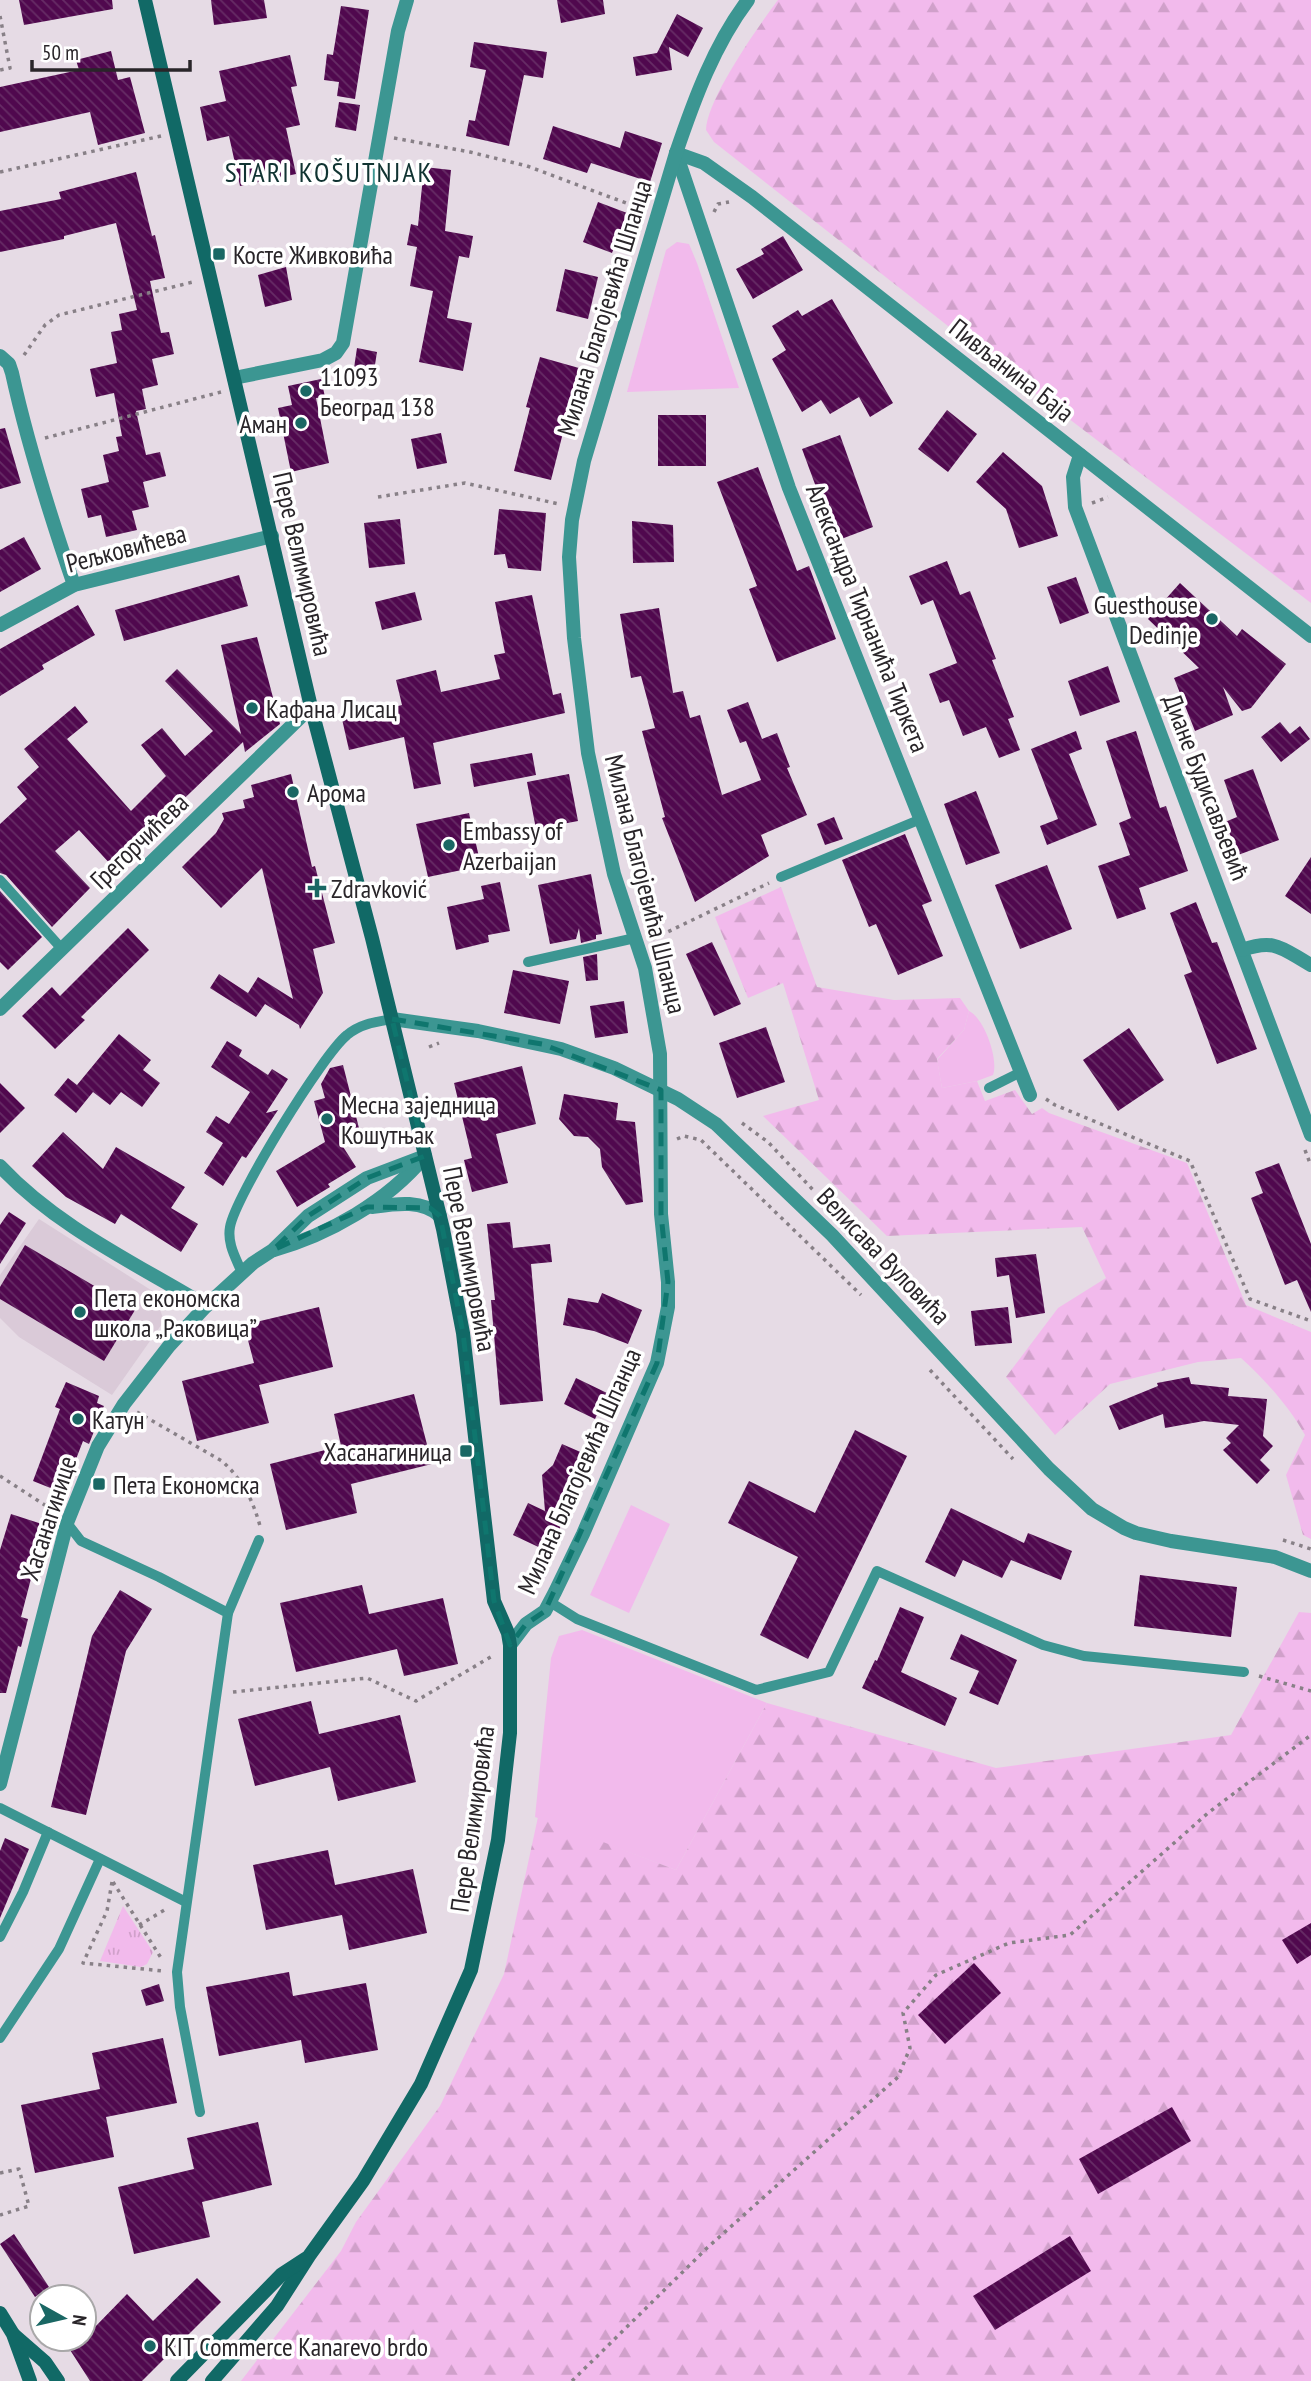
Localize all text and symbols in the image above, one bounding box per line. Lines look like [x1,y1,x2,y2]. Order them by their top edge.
scale bar [32,28,189,72]
text: 50 m [42,39,79,66]
district label: STARI KOŠUTNJAK [225,153,433,190]
street label: Милана Благојевића Шпанца [549,176,659,440]
place label: Косте Живковића [233,238,393,271]
marker: Косте Живковића [211,246,227,262]
street label: Пивљанина Баја [943,311,1081,429]
place label: 11093 Београд 138 [320,360,435,423]
marker: 11093 Београд 138 [298,383,314,399]
place label: Аман [239,407,287,440]
marker: Аман [293,415,309,431]
street label: Пере Велимировића [266,469,340,659]
street label: Александра Тирнанића Тиркета [799,479,937,757]
street label: Рељковићева [62,516,190,580]
place label: Guesthouse Dedinje [1094,588,1198,651]
marker: Guesthouse Dedinje [1204,611,1220,627]
street label: Диане Будисављевић [1156,689,1258,885]
place label: Кафана Лисац [266,692,397,725]
marker: Кафана Лисац [244,700,260,716]
street label: Милана Благојевића Шпанца [598,751,694,1017]
place label: Арома [307,776,366,809]
marker: Арома [285,784,301,800]
street label: Грегорчићева [83,786,195,896]
place label: Embassy of Azerbaijan [463,814,564,877]
marker: Embassy of Azerbaijan [441,837,457,853]
place label: Zdravković [331,872,427,905]
marker: Zdravković [309,880,325,896]
place label: Месна заједница Кошутњак [341,1088,496,1151]
marker: Месна заједница Кошутњак [319,1111,335,1127]
street label: Пере Велимировића [436,1164,504,1354]
street label: Велисава Вуловића [810,1181,958,1331]
place label: Пета економска школа „Раковица” [94,1281,257,1344]
marker: Пета економска школа „Раковица” [72,1304,88,1320]
street label: Милана Благојевића Шпанца [510,1343,648,1599]
place label: Катун [92,1403,145,1436]
marker: Катун [70,1411,86,1427]
place label: Хасанагиница [324,1435,452,1468]
marker: Хасанагиница [458,1443,474,1459]
street label: Хасанагинице [12,1452,84,1584]
place label: Пета Економска [113,1468,260,1501]
marker: Пета Економска [91,1476,107,1492]
street label: Пере Велимировића [443,1724,501,1914]
north arrow [28,2283,98,2353]
text: N [67,2314,92,2327]
place label: KIT Commerce Kanarevo brdo [164,2330,428,2363]
marker: KIT Commerce Kanarevo brdo [142,2338,158,2354]

